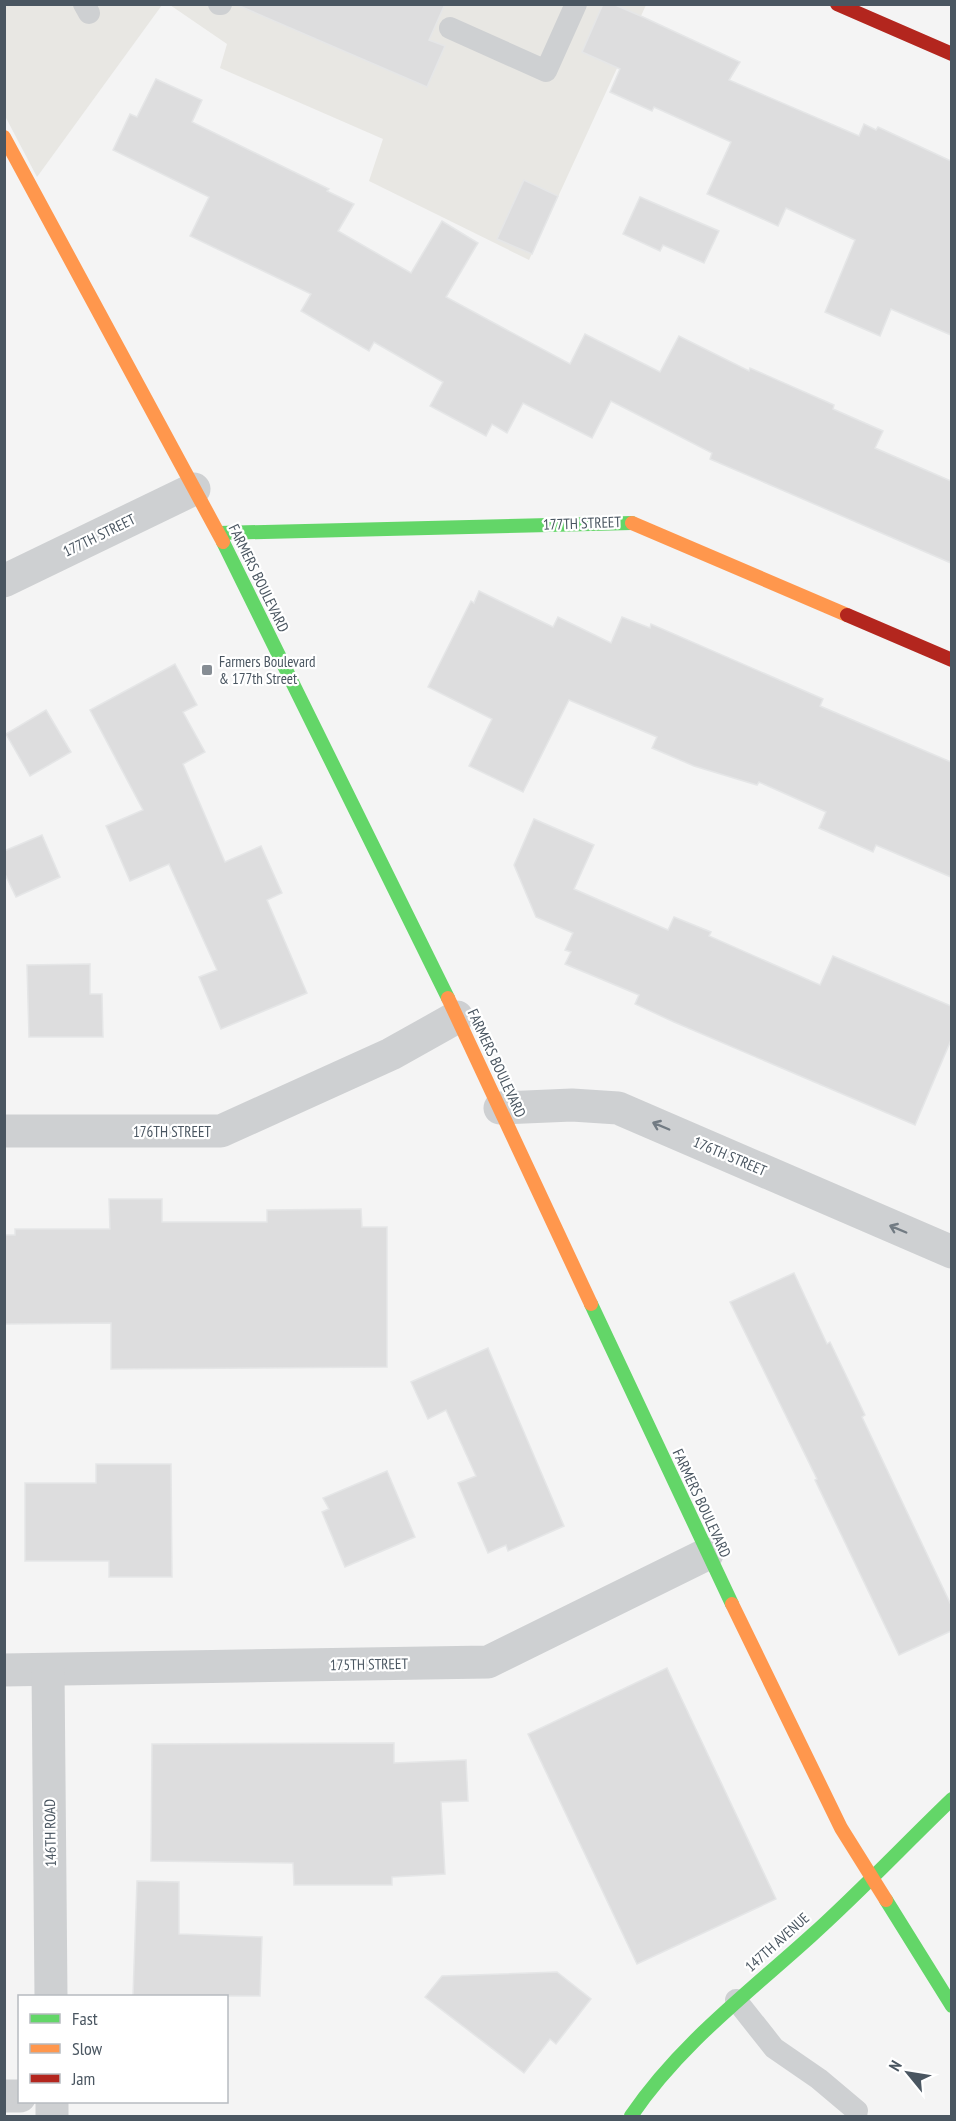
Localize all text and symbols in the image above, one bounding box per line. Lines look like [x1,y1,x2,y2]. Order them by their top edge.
street label: 177TH STREET [60,509,139,561]
street label: 177TH STREET [543,512,622,534]
street label: FARMERS BOULEVARD [225,521,293,635]
place label: Farmers Boulevard & 177th Street [219,652,316,688]
marker: Farmers Boulevard & 177th Street [200,663,214,677]
street label: FARMERS BOULEVARD [464,1006,531,1120]
one-way arrow [653,1120,671,1131]
street label: 176TH STREET [133,1122,211,1141]
street label: 176TH STREET [690,1132,770,1180]
one-way arrow [889,1223,907,1234]
street label: FARMERS BOULEVARD [669,1446,736,1560]
street label: 175TH STREET [330,1654,408,1674]
street label: 146TH ROAD [40,1799,60,1867]
street label: 147TH AVENUE [741,1908,813,1976]
legend [18,1995,228,2103]
text: Fast [72,2007,98,2030]
text: Slow [72,2037,103,2060]
north arrow [878,2043,938,2103]
text: N [884,2057,906,2074]
text: Jam [71,2067,95,2090]

